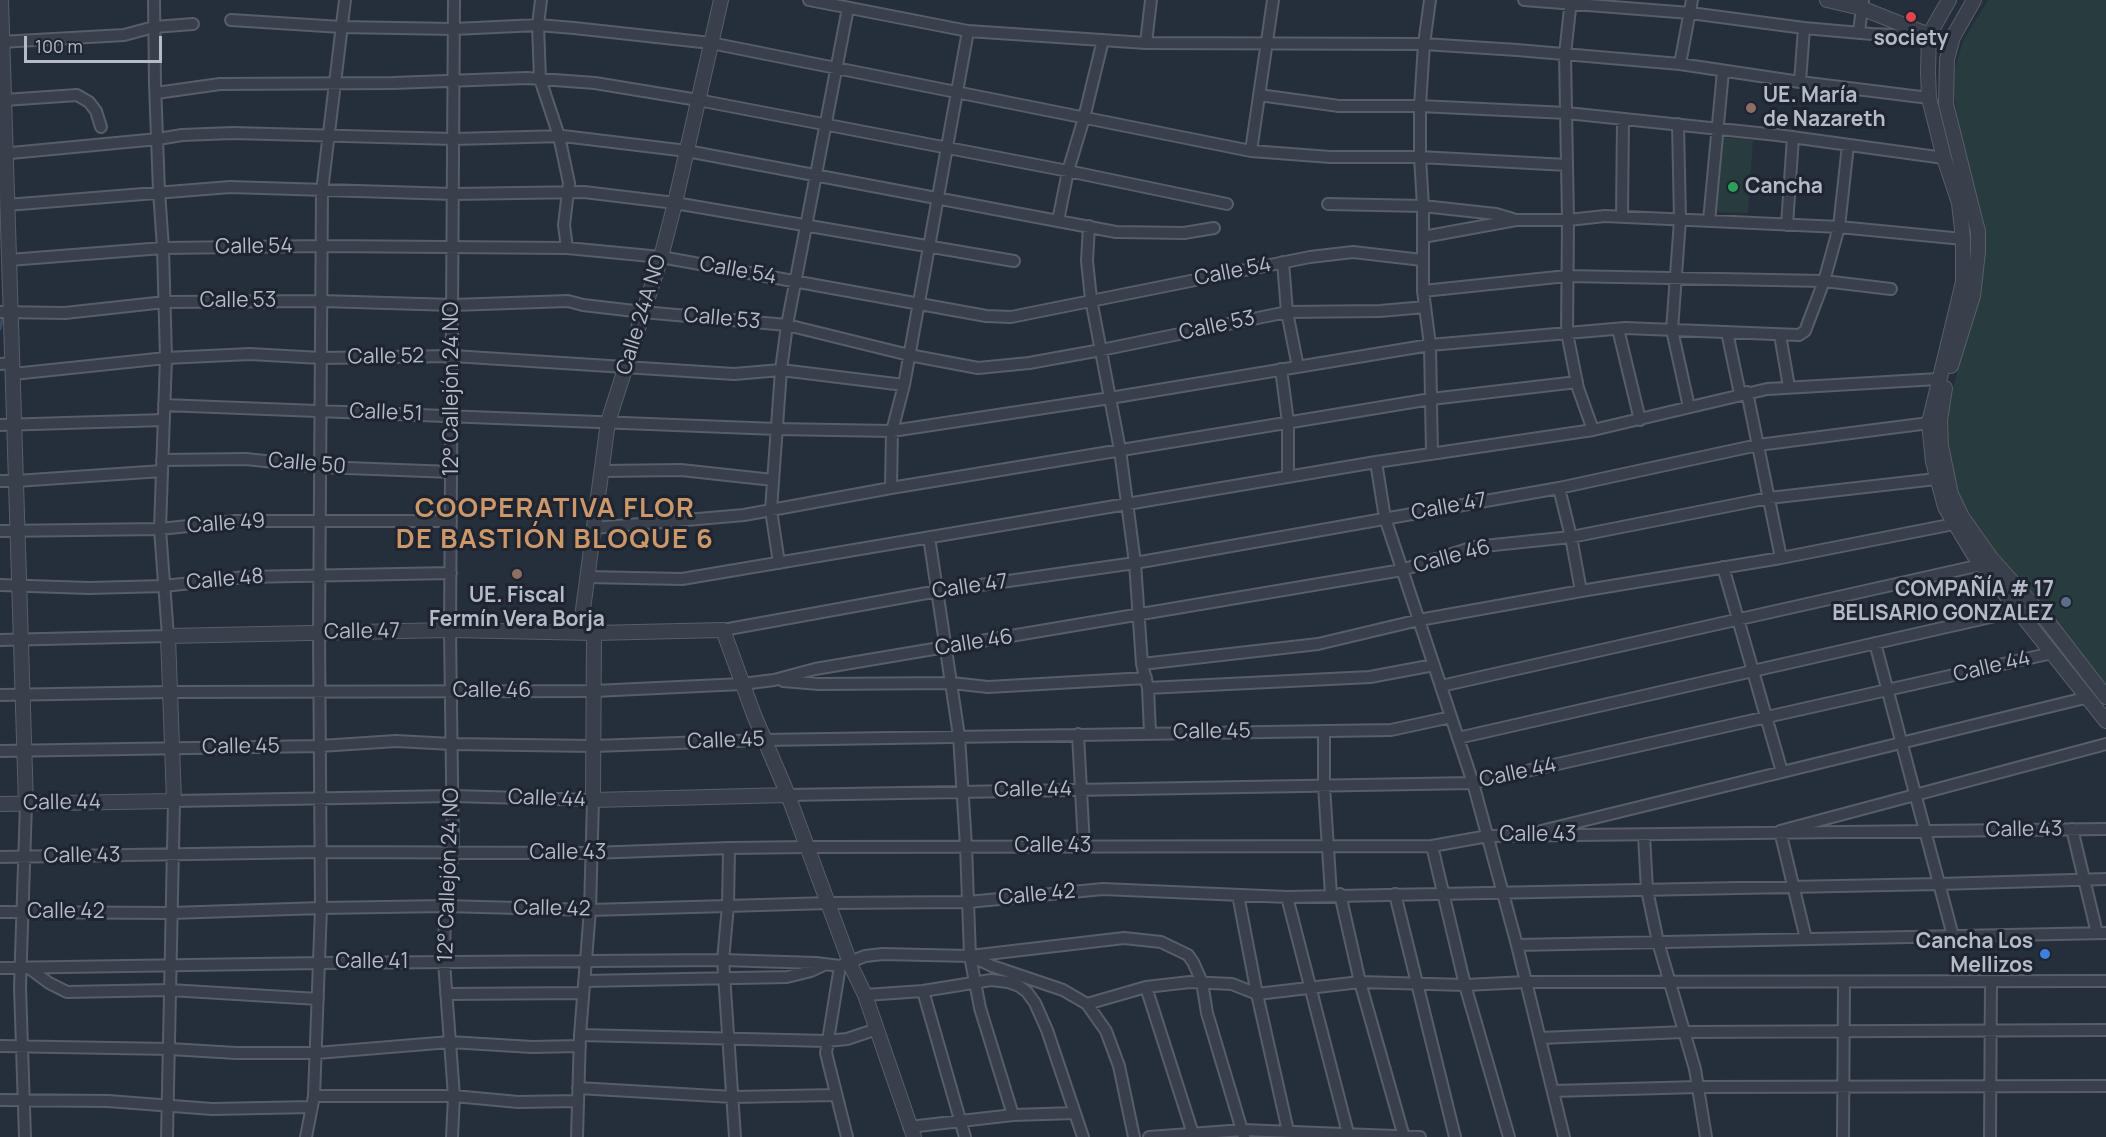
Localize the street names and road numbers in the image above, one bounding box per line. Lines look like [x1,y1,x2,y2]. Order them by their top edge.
street label: Calle 54 [215,234,293,260]
street label: Calle 24A NO [612,252,672,378]
street label: Calle 54 [698,252,778,290]
street label: Calle 54 [1193,252,1273,292]
street label: Calle 53 [200,288,276,314]
street label: 12° Callejón 24 NO [439,302,465,476]
street label: Calle 53 [683,303,761,335]
street label: Calle 53 [1177,306,1257,346]
street label: Calle 52 [348,344,424,370]
street label: Calle 51 [349,399,423,427]
street label: Calle 50 [267,448,347,480]
street label: Calle 47 [1409,488,1489,526]
street label: Calle 49 [186,509,266,539]
street label: Calle 46 [1411,535,1493,579]
street label: Calle 48 [185,564,265,596]
street label: Calle 47 [931,569,1009,605]
street label: Calle 47 [324,619,400,645]
street label: Calle 46 [933,624,1015,662]
street label: Calle 44 [1951,646,2033,688]
street label: Calle 46 [453,678,531,704]
street label: Calle 45 [1173,719,1251,745]
street label: Calle 45 [687,727,765,755]
street label: Calle 45 [202,734,280,760]
street label: Calle 44 [1477,753,1559,793]
street label: Calle 44 [994,777,1072,803]
street label: Calle 44 [508,785,586,813]
street label: 12° Callejón 24 NO [433,787,465,963]
street label: Calle 44 [23,790,101,816]
street label: Calle 43 [1985,817,2063,843]
street label: Calle 43 [1500,822,1576,848]
street label: Calle 43 [1015,833,1091,859]
street label: Calle 43 [530,840,606,866]
street label: Calle 43 [43,843,121,869]
street label: Calle 42 [997,879,1077,911]
street label: Calle 42 [513,896,591,922]
street label: Calle 42 [27,899,105,925]
street label: Calle 41 [335,949,409,975]

